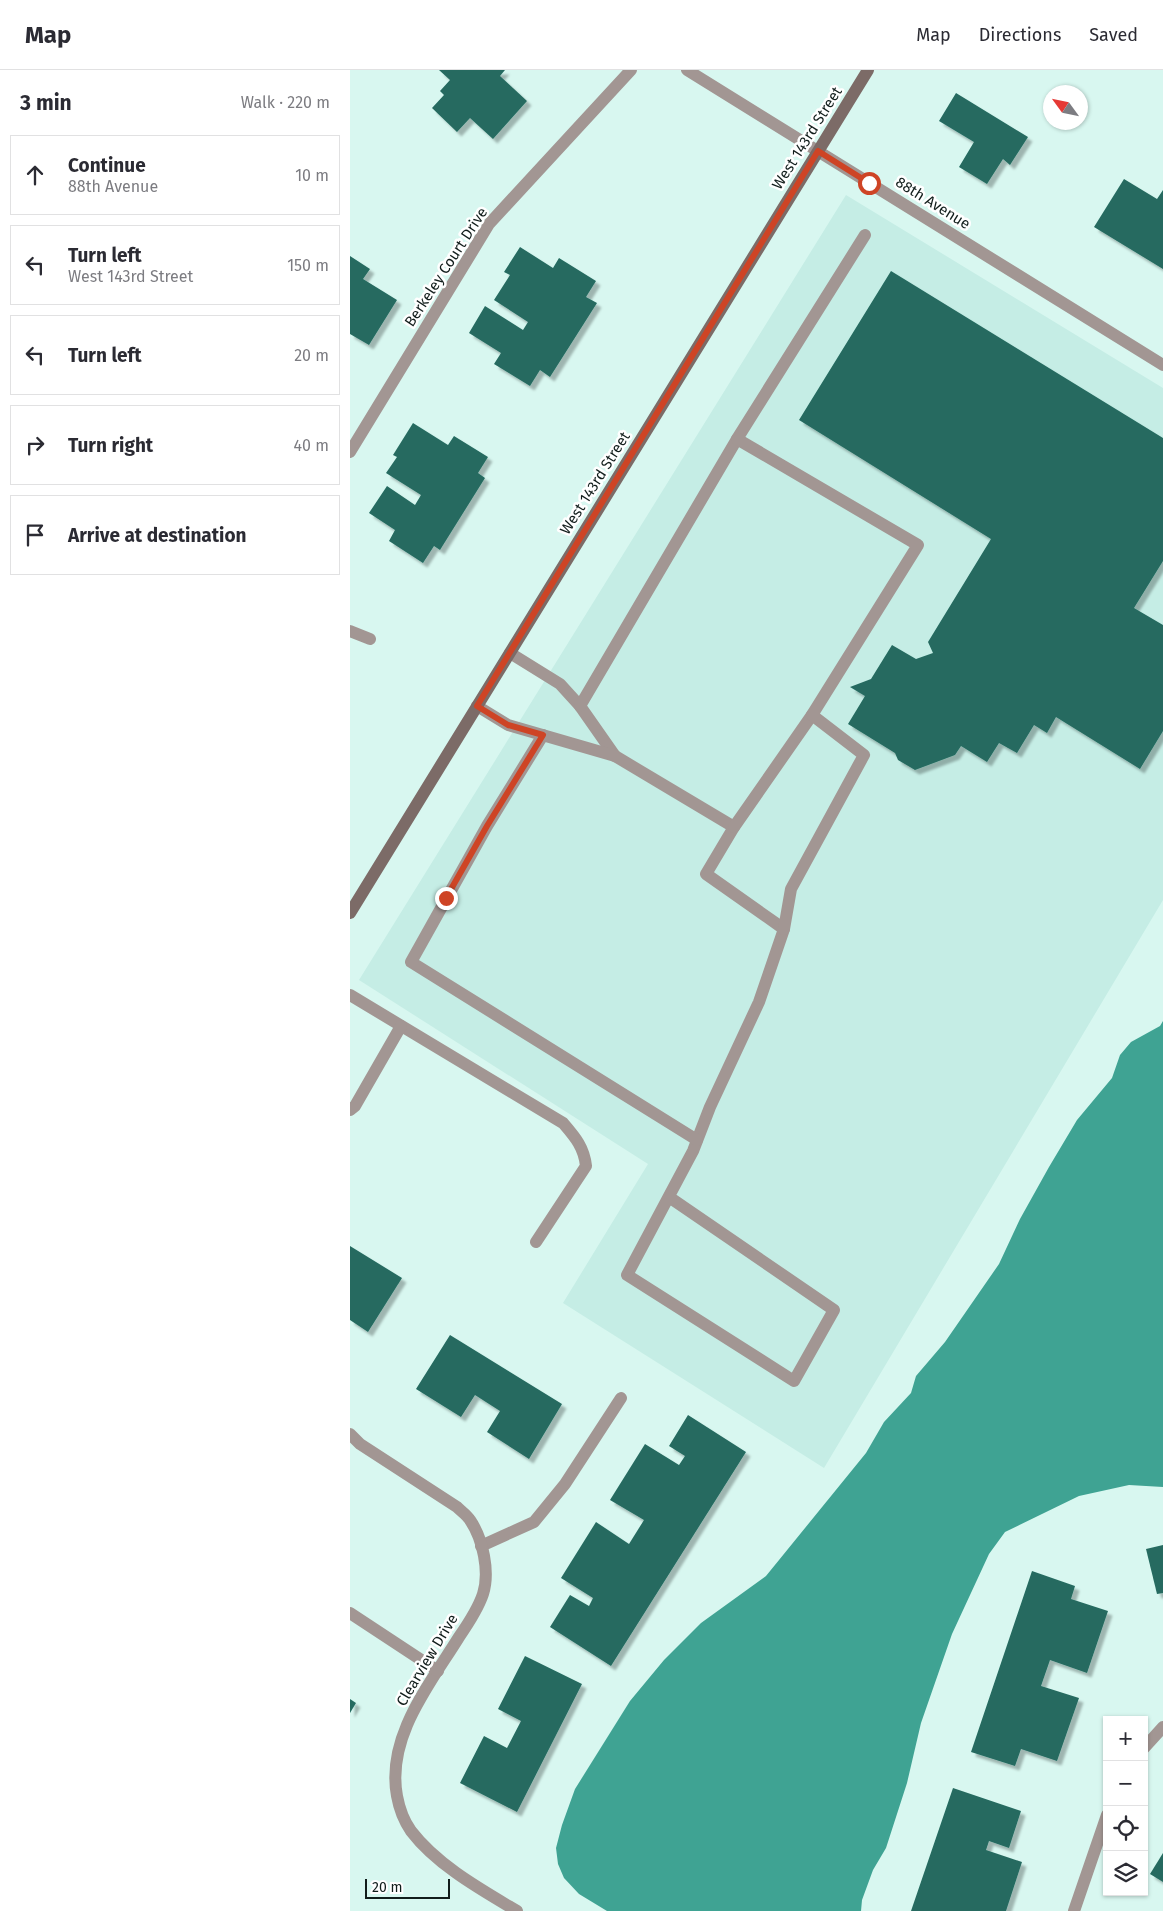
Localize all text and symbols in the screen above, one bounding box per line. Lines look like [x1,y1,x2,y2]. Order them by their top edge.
text: Map [25,21,71,49]
text: Map [916,24,951,46]
text: Directions [979,24,1061,46]
text: Saved [1089,24,1138,46]
street label: West 143rd Street [768,83,846,193]
north arrow [1043,85,1088,130]
text: 3 min [20,90,72,116]
text: Walk · 220 m [241,93,330,112]
text: Continue [68,154,146,177]
icon: ahead [21,161,49,189]
text: 10 m [295,166,329,185]
route start [858,172,881,195]
street label: 88th Avenue [892,173,974,233]
text: 88th Avenue [68,177,158,196]
street label: Berkeley Court Drive [401,204,491,330]
text: Turn left [68,244,142,267]
icon: left [21,251,49,279]
text: 150 m [287,256,329,275]
text: West 143rd Street [68,267,193,286]
icon: left [21,341,49,369]
text: Turn left [68,344,142,367]
text: 20 m [294,346,329,365]
street label: West 143rd Street [556,428,634,538]
icon: right [21,431,49,459]
text: Turn right [68,434,153,457]
text: 40 m [294,436,329,455]
icon: arrive [21,521,49,549]
text: Arrive at destination [68,524,247,547]
route end [435,887,458,910]
street label: Clearview Drive [392,1611,462,1709]
map controls [1103,1716,1148,1896]
button: + [1103,1716,1148,1761]
button: − [1103,1761,1148,1806]
button: locate [1103,1806,1148,1851]
button: layers [1103,1851,1148,1896]
scale bar [365,1876,450,1899]
text: 20 m [372,1879,402,1896]

